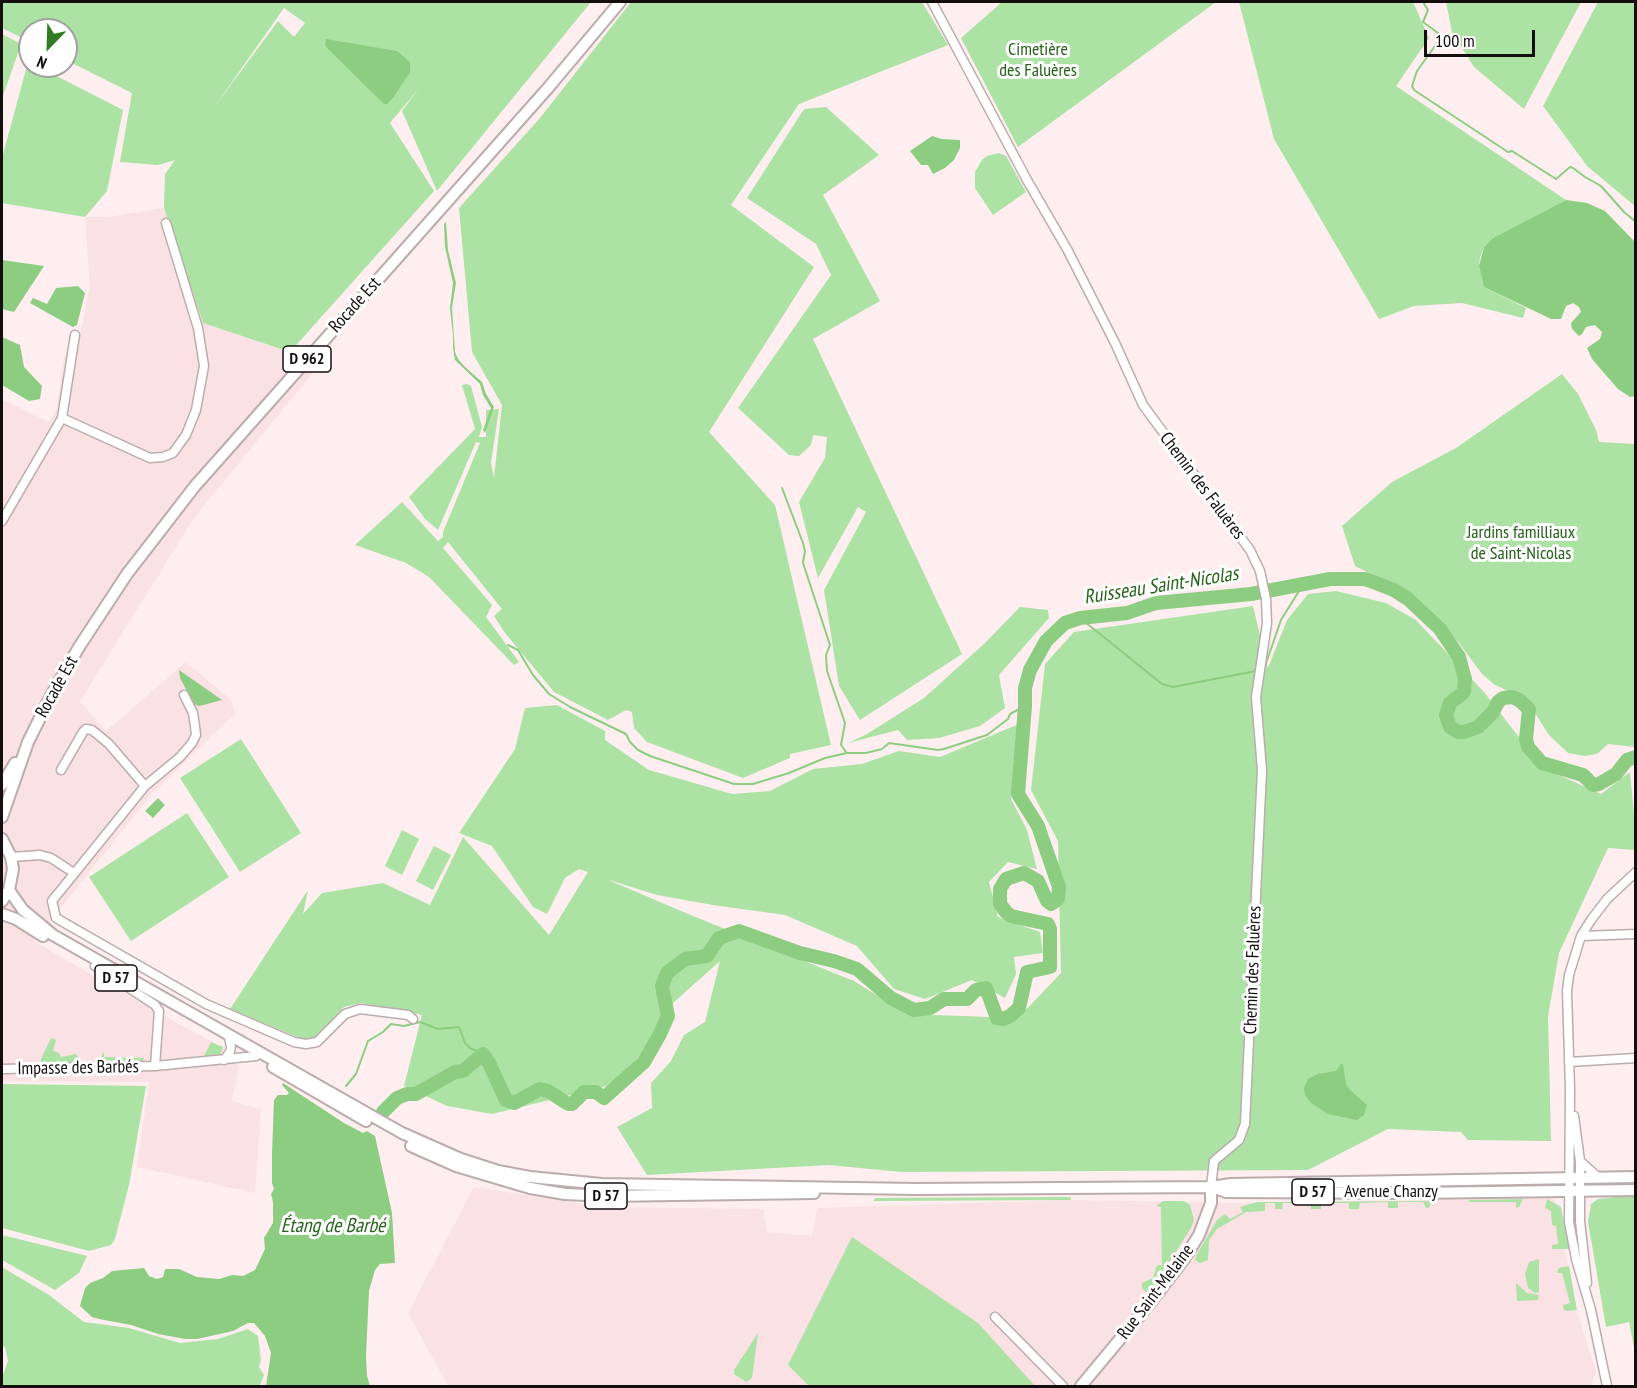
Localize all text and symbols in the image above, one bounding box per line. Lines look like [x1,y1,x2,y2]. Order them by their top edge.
north arrow [18,18,78,78]
scale bar [1427,18,1538,56]
text: 100 m [1435,29,1475,52]
park label: Cimetière des Faluères [999,39,1077,82]
text: N [34,52,50,74]
street label: Rocade Est [325,273,385,337]
road number: D 962 [283,346,331,372]
street label: Chemin des Faluères [1155,428,1249,544]
park label: Jardins familliaux de Saint-Nicolas [1467,522,1575,564]
water label: Ruisseau Saint-Nicolas [1082,562,1240,610]
street label: Rocade Est [31,652,83,722]
street label: Chemin des Faluères [1240,905,1266,1035]
road number: D 57 [95,965,137,991]
street label: Impasse des Barbés [17,1056,139,1080]
road number: D 57 [1292,1179,1334,1205]
street label: Avenue Chanzy [1344,1181,1438,1203]
road number: D 57 [585,1183,627,1209]
water label: Étang de Barbé [281,1214,385,1238]
street label: Rue Saint-Melaine [1113,1240,1199,1344]

